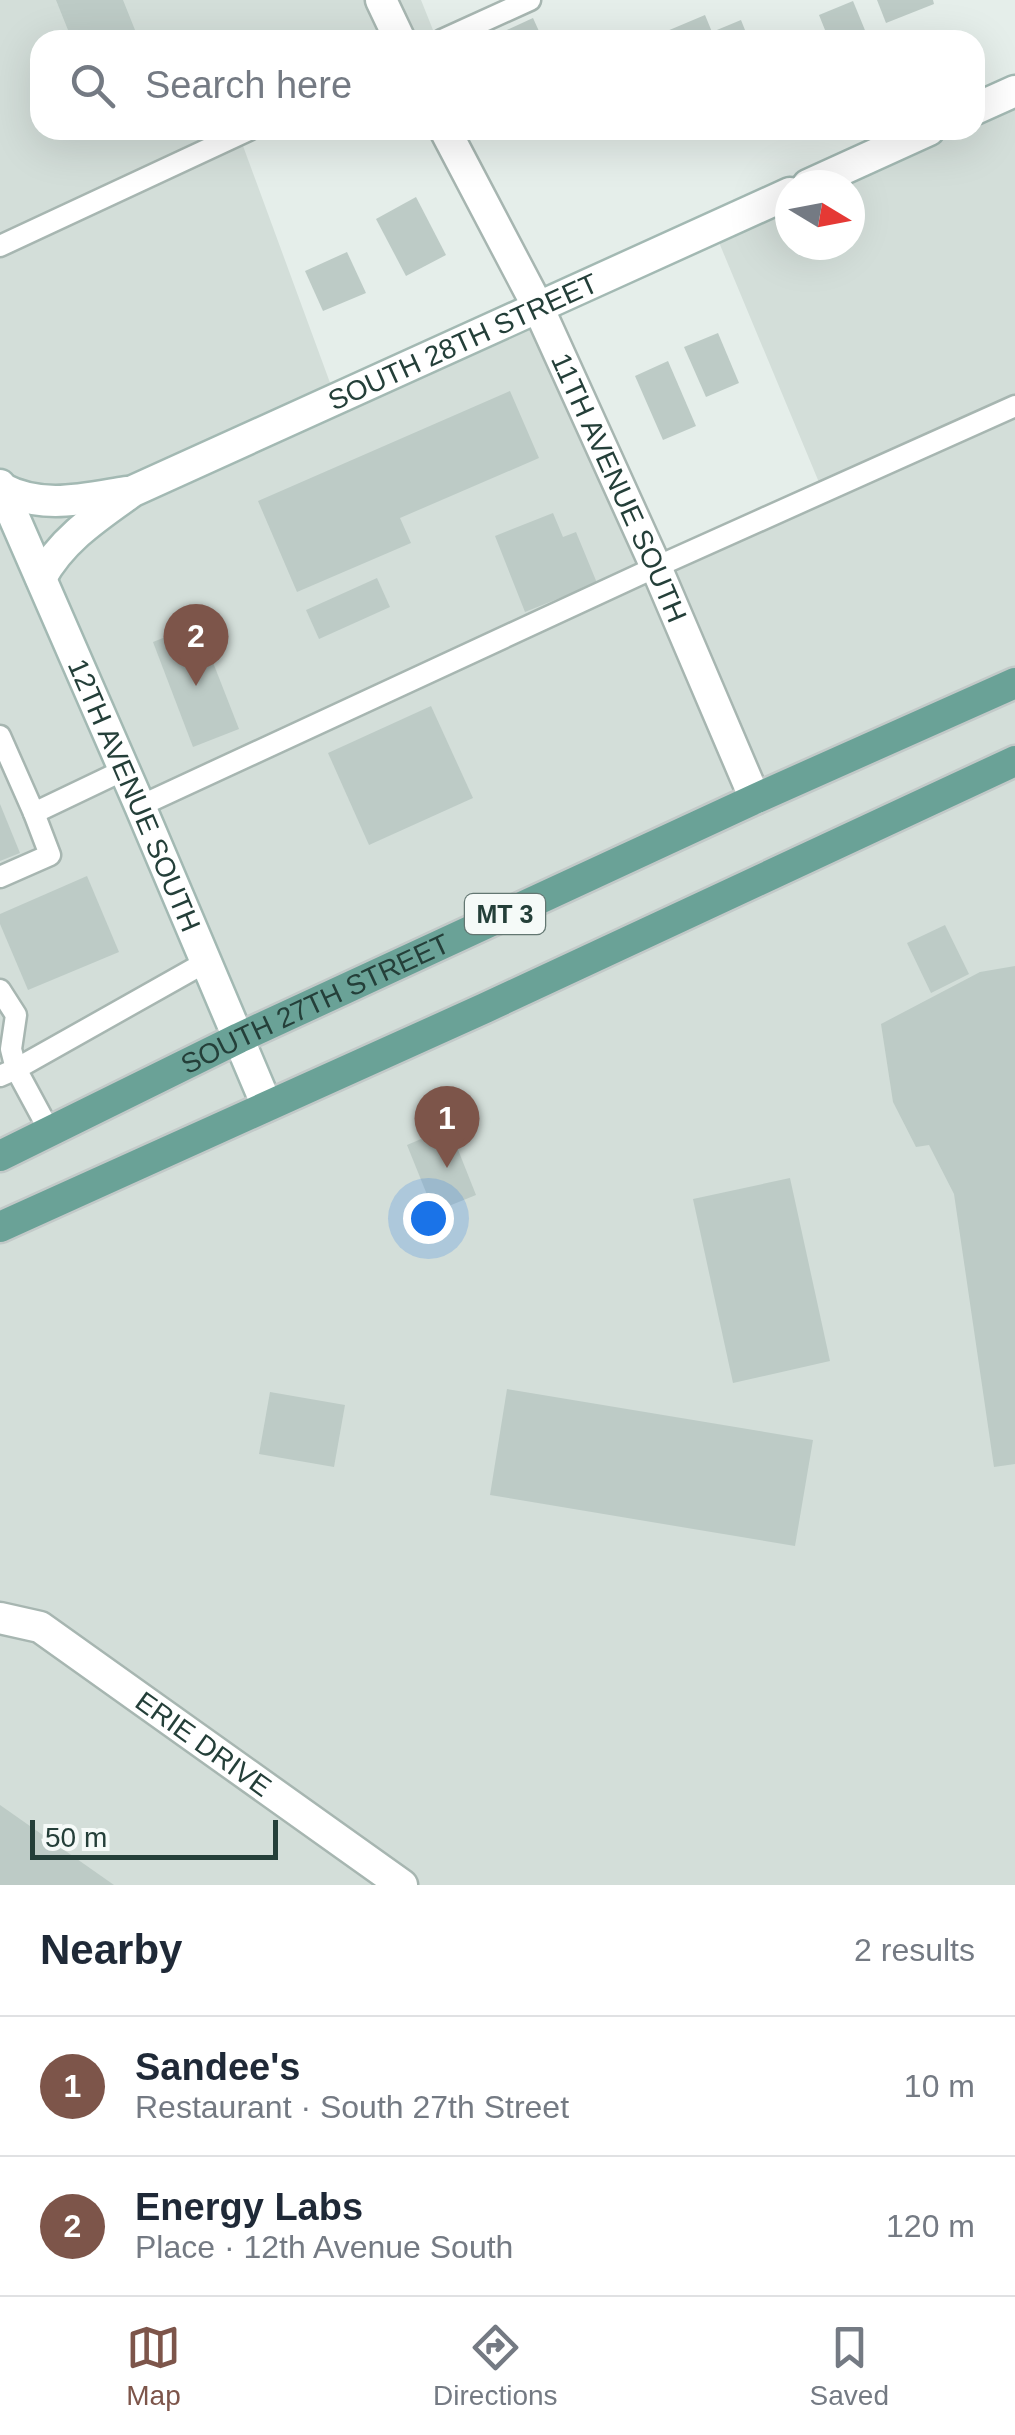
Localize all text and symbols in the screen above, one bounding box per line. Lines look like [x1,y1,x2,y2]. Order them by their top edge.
search box [30,30,985,140]
icon: search [65,58,120,113]
text: Search here [145,64,352,106]
north arrow [775,170,865,260]
street label: SOUTH 28TH STREET [323,267,602,416]
street label: 11TH AVENUE SOUTH [545,348,693,627]
pin: 2 [164,604,228,686]
street label: 12TH AVENUE SOUTH [62,654,207,936]
road number: MT 3 [465,894,545,934]
street label: SOUTH 27TH STREET [176,927,454,1080]
pin: 1 [414,1086,480,1168]
your location [403,1193,454,1244]
street label: ERIE DRIVE [130,1685,277,1802]
scale bar [30,1815,278,1860]
text: 50 m [45,1822,107,1853]
text: Nearby [40,1926,182,1973]
text: 2 results [854,1932,975,1968]
text: Sandee's [135,2046,300,2088]
text: 1 [64,2068,81,2104]
text: 10 m [904,2068,975,2104]
text: Restaurant · South 27th Street [135,2089,569,2125]
text: Energy Labs [135,2186,363,2228]
text: 2 [64,2208,81,2244]
text: 120 m [886,2208,975,2244]
text: Place · 12th Avenue South [135,2229,513,2265]
tab: Map [126,2320,181,2412]
tab: Directions [433,2320,558,2412]
tab: Saved [810,2320,889,2412]

